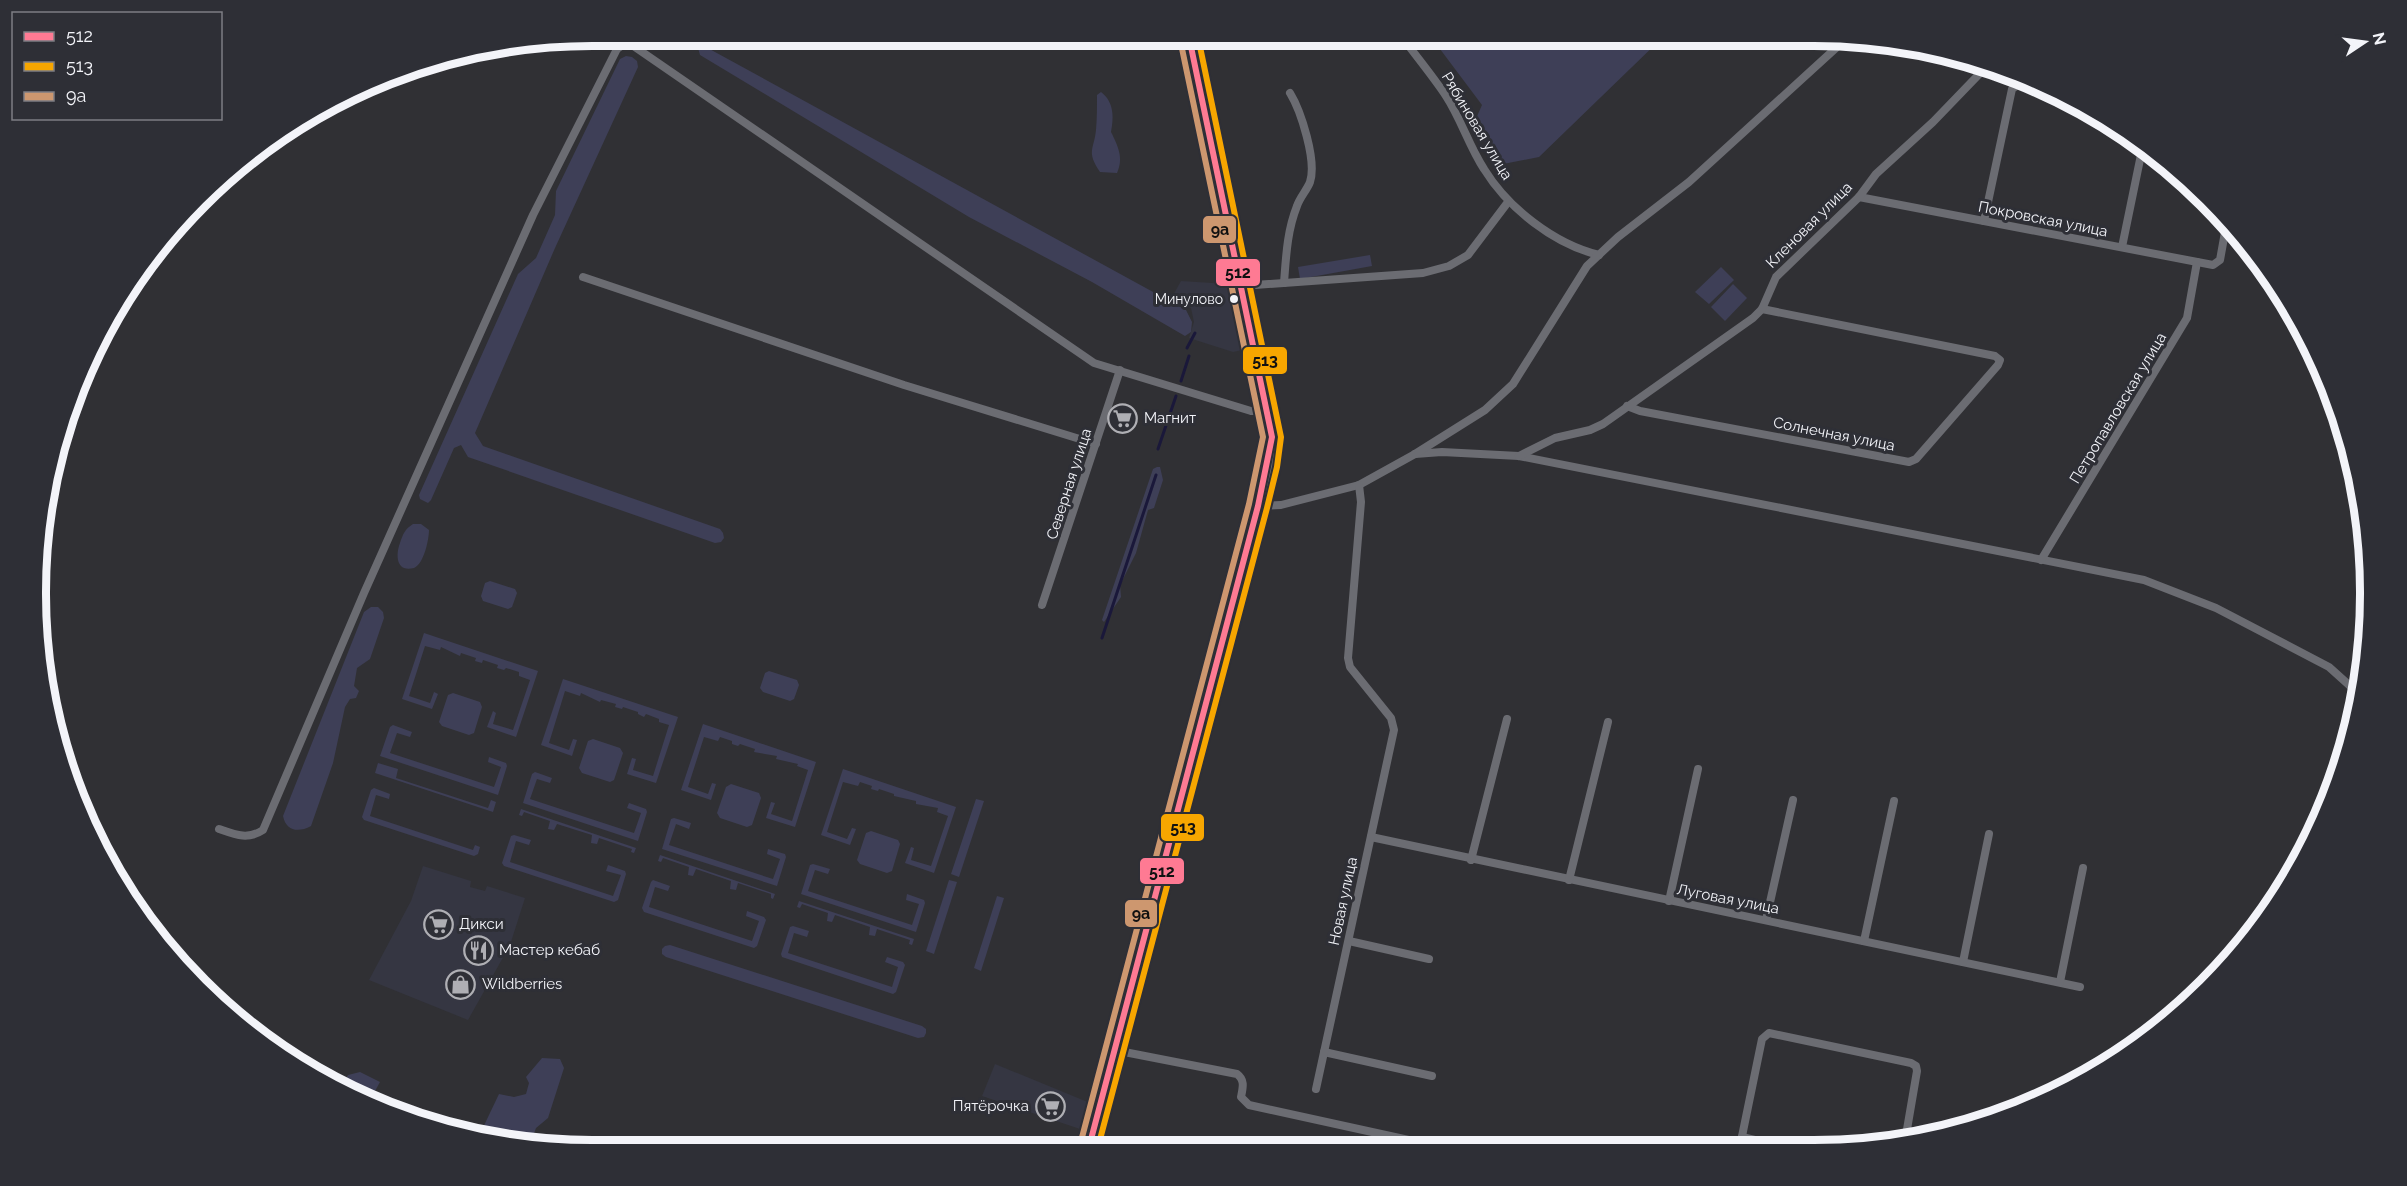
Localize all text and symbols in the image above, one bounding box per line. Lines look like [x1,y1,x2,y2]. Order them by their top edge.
legend [12,12,222,120]
north arrow [2335,12,2395,72]
text: 512 [66,25,93,46]
text: N [2368,31,2390,47]
text: 513 [66,55,93,76]
street label: Рябиновая улица [1438,69,1516,183]
text: 9а [66,85,86,106]
street label: Кленовая улица [1762,178,1856,272]
street label: Покровская улица [1977,198,2109,240]
line badge: 9а [1202,215,1237,244]
text: 9а [1211,220,1229,239]
line badge: 512 [1215,258,1261,287]
text: 512 [1225,263,1251,282]
place label: Минулово [1155,291,1223,307]
marker: Минулово [1228,293,1240,305]
street label: Петропавловская улица [2066,329,2170,487]
line badge: 513 [1242,346,1288,375]
text: 513 [1252,351,1278,370]
supermarket icon: Магнит [1107,402,1139,434]
place label: Магнит [1144,409,1196,427]
street label: Солнечная улица [1772,413,1896,455]
street label: Северная улица [1043,426,1095,542]
line badge: 513 [1160,813,1205,842]
text: 513 [1170,818,1196,837]
street label: Новая улица [1325,855,1361,947]
line badge: 512 [1139,857,1185,885]
text: 512 [1149,862,1175,881]
street label: Луговая улица [1675,880,1781,918]
line badge: 9а [1124,899,1158,928]
text: 9а [1132,904,1150,923]
supermarket icon: Дикси [422,908,454,940]
place label: Дикси [459,915,504,933]
restaurant icon: Мастер кебаб [462,934,494,966]
place label: Мастер кебаб [499,941,600,959]
shop icon: Wildberries [445,968,477,1000]
place label: Wildberries [482,975,562,993]
supermarket icon: Пятёрочка [1034,1090,1066,1122]
place label: Пятёрочка [953,1097,1029,1115]

